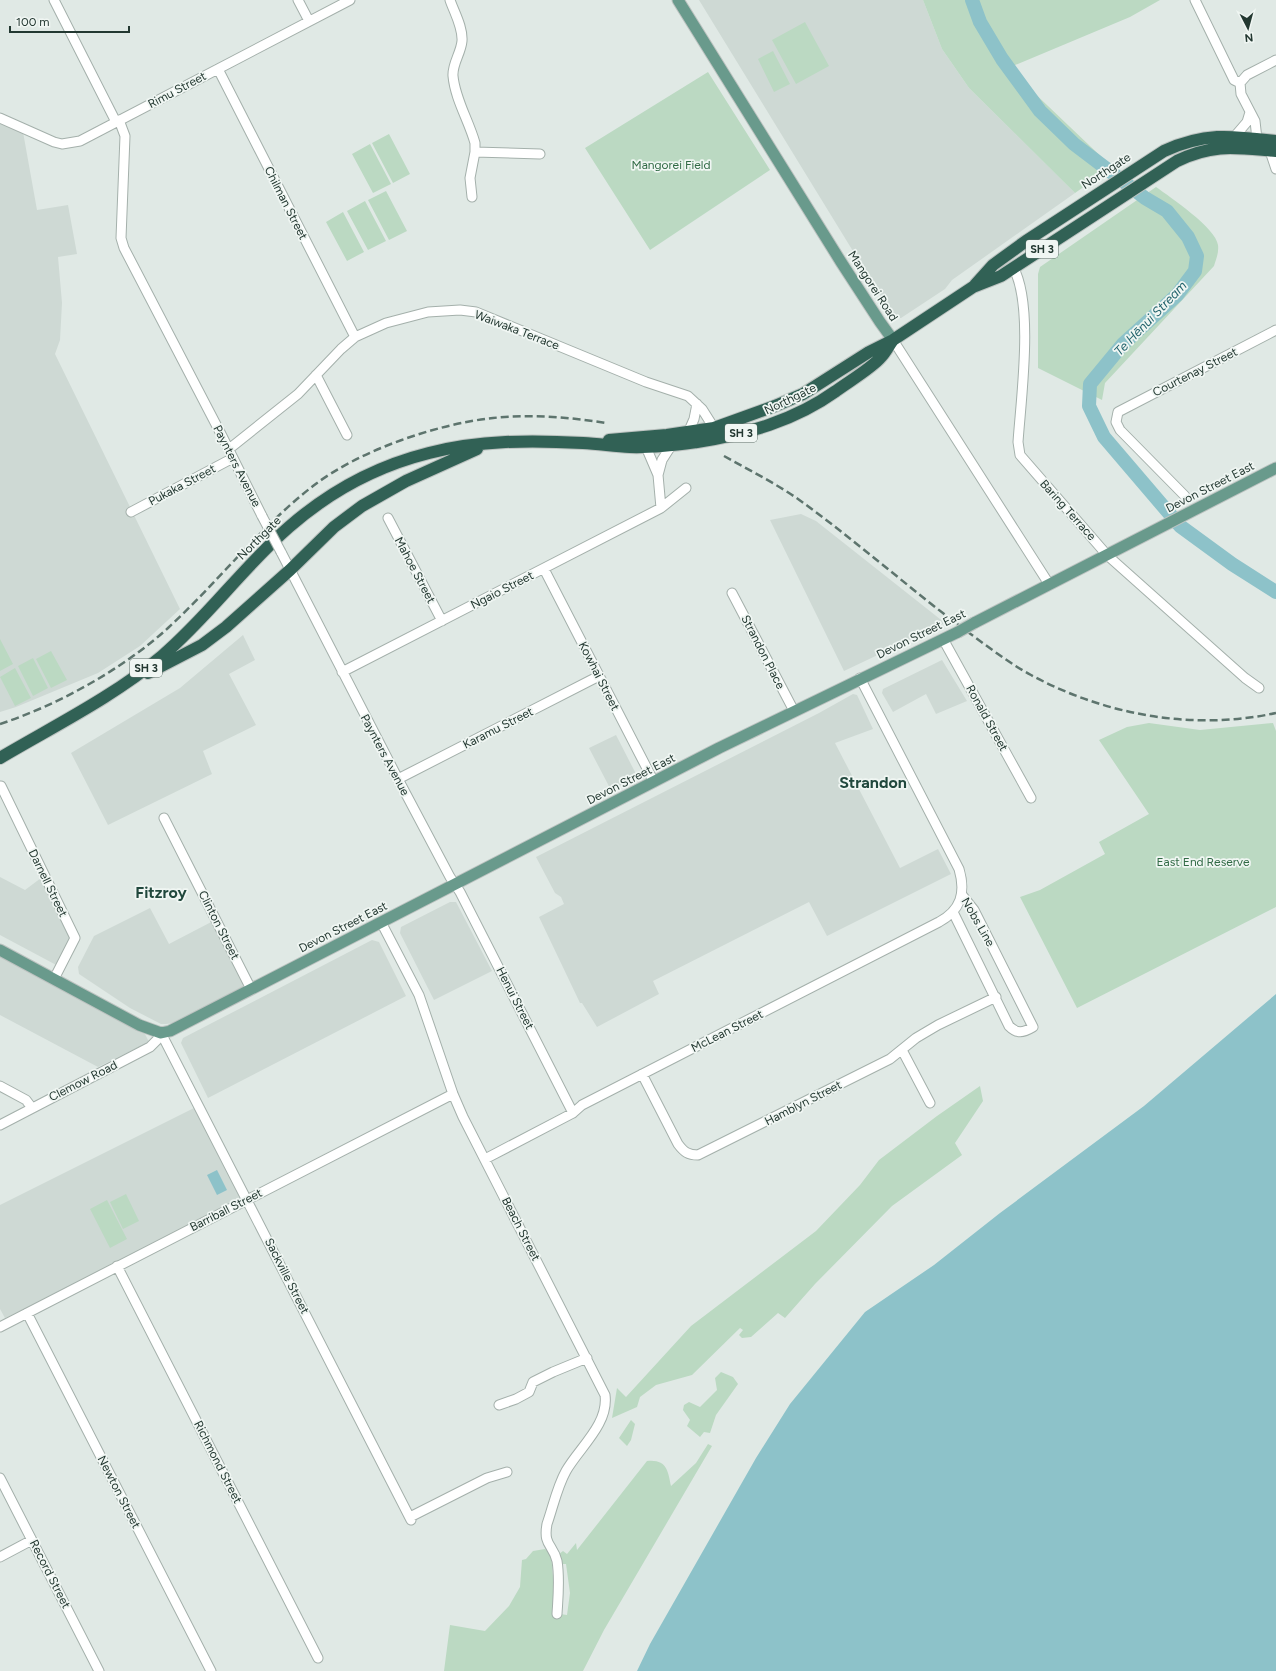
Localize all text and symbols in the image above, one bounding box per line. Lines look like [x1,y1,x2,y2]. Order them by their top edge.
scale bar [10,8,129,34]
north arrow [1228,8,1268,48]
text: 100 m [16,15,50,29]
text: N [1244,31,1254,44]
street label: Rimu Street [146,69,209,111]
street label: Northgate [1079,150,1134,192]
park label: Mangorei Field [632,158,710,172]
street label: Chilman Street [262,164,311,242]
road number: SH 3 [1026,240,1058,258]
street label: Mangorei Road [845,248,901,324]
water label: Te Hēnui Stream [1111,278,1190,359]
street label: Waiwaka Terrace [473,307,562,353]
street label: Courtenay Street [1150,344,1240,399]
street label: Northgate [762,380,819,418]
street label: Paynters Avenue [210,423,264,510]
road number: SH 3 [725,424,757,442]
street label: Devon Street East [1163,458,1257,515]
street label: Pukaka Street [146,461,218,508]
street label: Baring Terrace [1037,477,1099,544]
street label: Northgate [234,513,284,563]
street label: Mahoe Street [392,534,439,606]
street label: Ngaio Street [468,568,536,612]
street label: Devon Street East [874,606,968,662]
street label: Strandon Place [738,613,788,692]
street label: Kowhai Street [576,639,623,713]
road number: SH 3 [130,659,162,677]
street label: Ronald Street [963,682,1011,754]
street label: Karamu Street [461,704,536,752]
street label: Paynters Avenue [358,712,413,798]
street label: Devon Street East [584,750,678,807]
district label: Strandon [839,773,907,792]
street label: Darnell Street [26,847,71,920]
park label: East End Reserve [1156,855,1250,869]
district label: Fitzroy [135,883,187,902]
street label: Clinton Street [196,888,243,962]
street label: Nobs Line [958,895,998,949]
street label: Devon Street East [296,898,390,955]
street label: Henui Street [493,964,537,1032]
street label: McLean Street [689,1007,766,1055]
street label: Clemow Road [46,1058,120,1104]
street label: Hamblyn Street [762,1077,844,1128]
street label: Barriball Street [187,1186,265,1234]
street label: Beach Street [499,1195,543,1264]
street label: Sackville Street [262,1236,312,1317]
street label: Richmond Street [191,1418,245,1506]
street label: Newton Street [95,1453,144,1531]
street label: Record Street [27,1537,74,1611]

